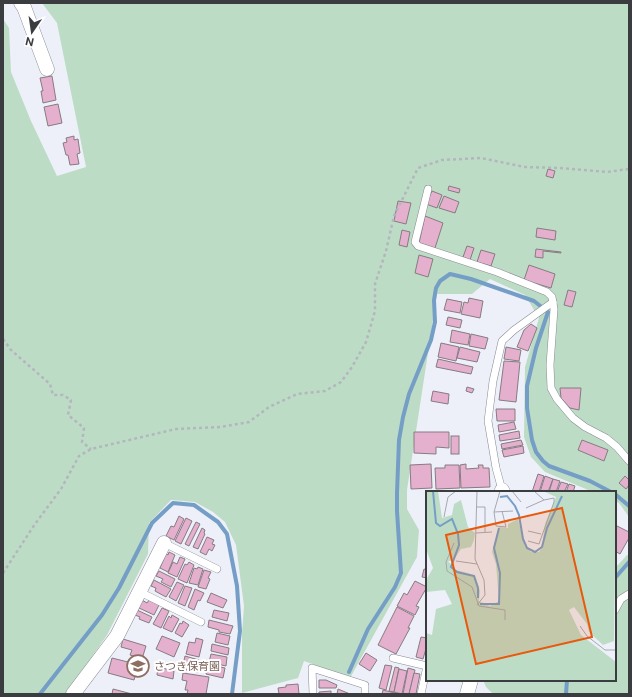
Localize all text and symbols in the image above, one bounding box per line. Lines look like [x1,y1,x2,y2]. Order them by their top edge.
north arrow [12,12,52,52]
text: N [24,35,35,49]
inset map [426,491,616,681]
school or university icon: さつき保育園 [125,653,151,679]
place label: さつき保育園 [154,660,220,672]

